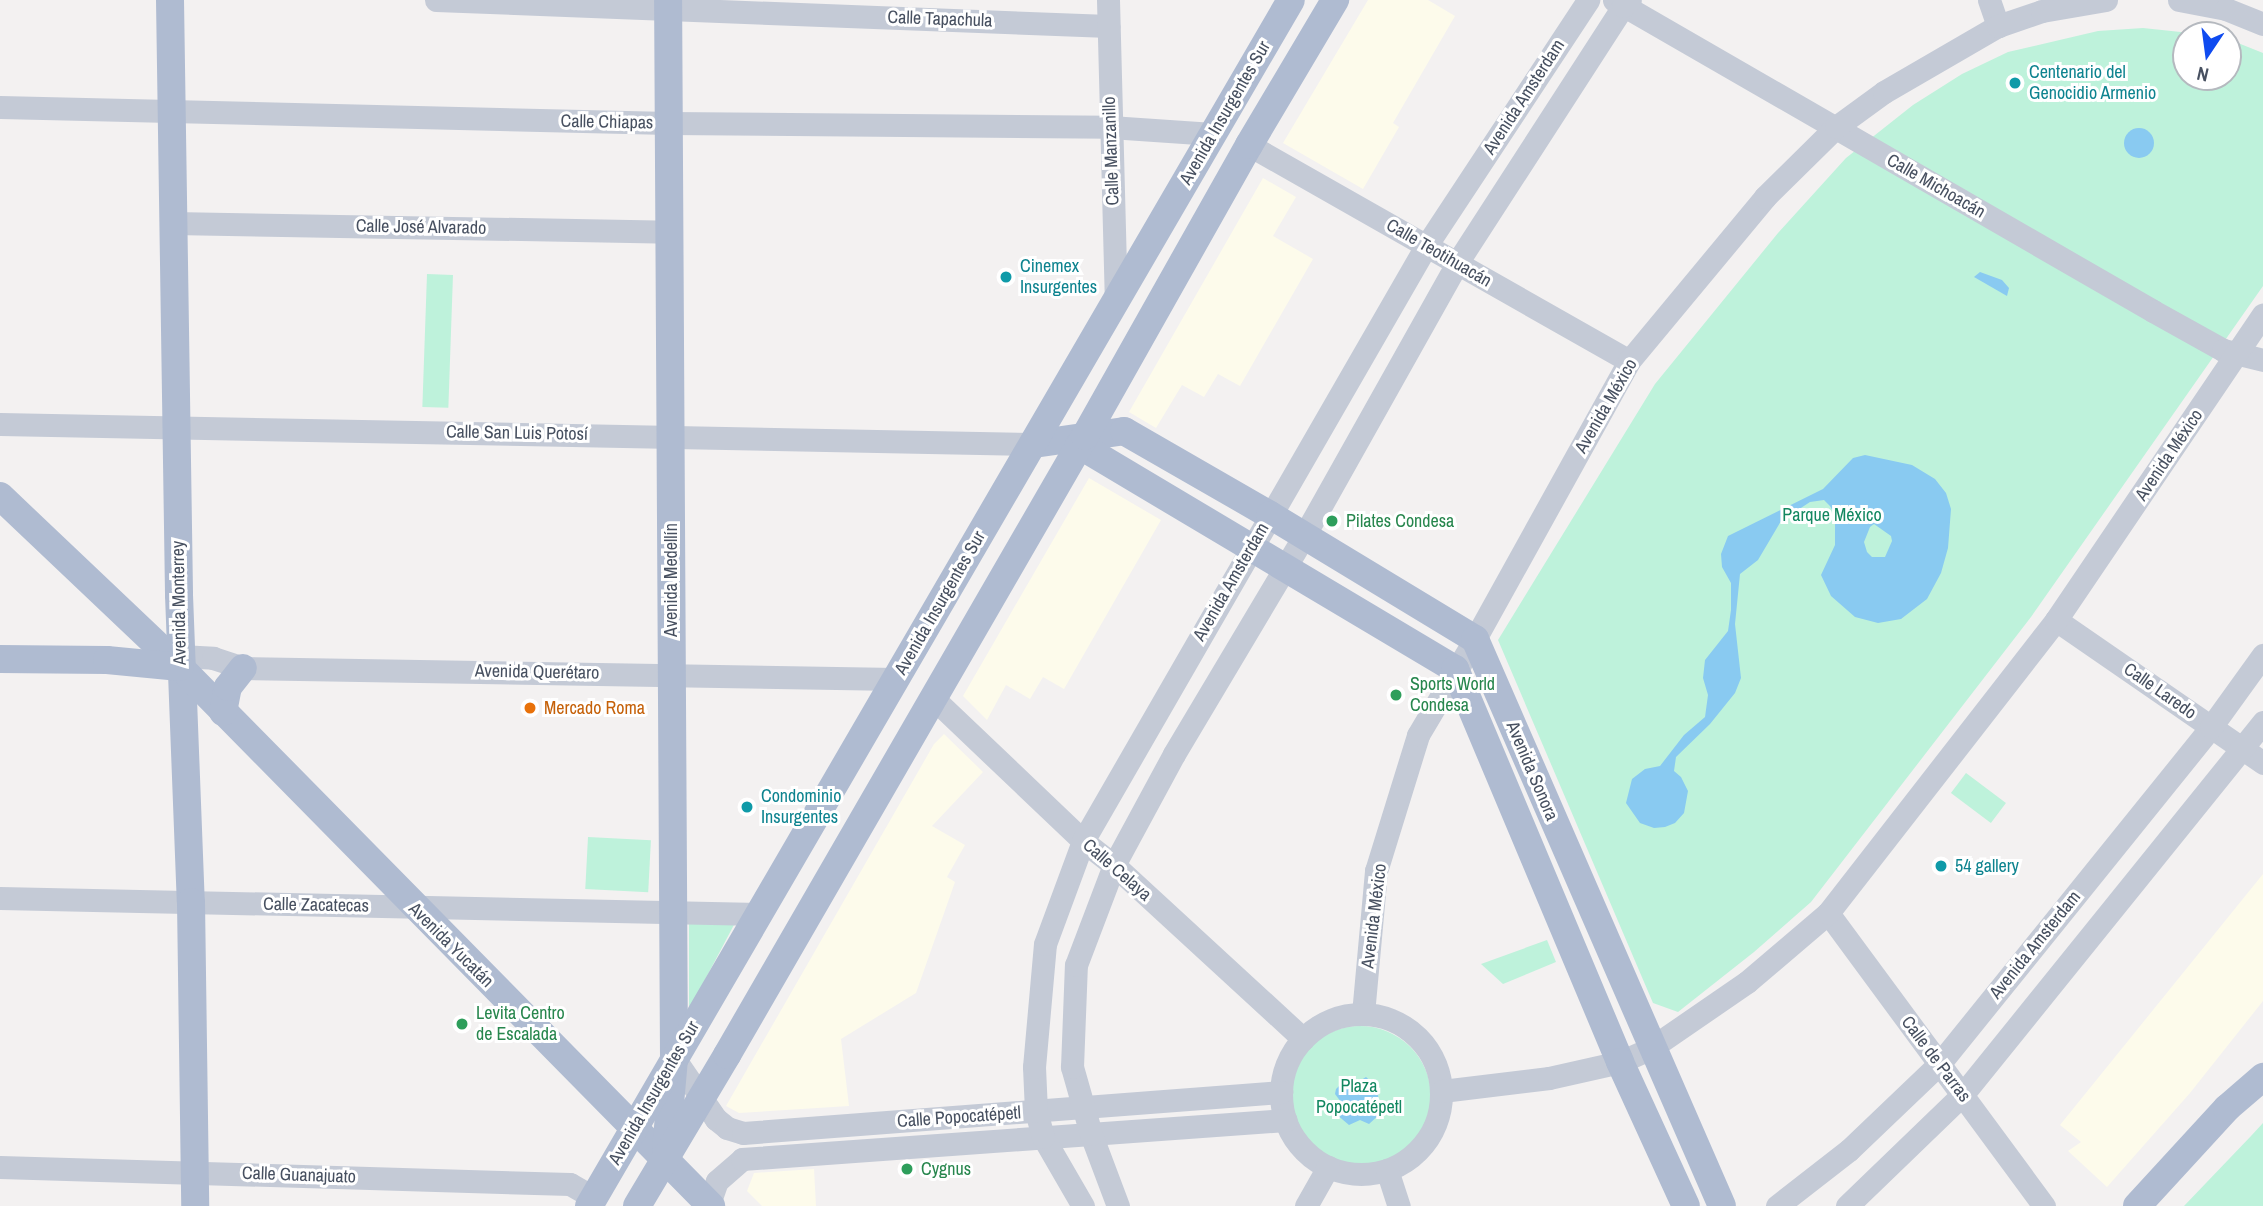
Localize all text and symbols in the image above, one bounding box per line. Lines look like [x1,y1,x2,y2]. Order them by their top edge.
street label: Calle Tapachula [887,6,993,32]
north arrow [2172,21,2242,91]
street label: Avenida Amsterdam [1479,35,1569,159]
street label: Avenida Insurgentes Sur [1175,37,1275,189]
text: N [2194,61,2211,88]
place label: Centenario del Genocidio Armenio [2029,62,2157,104]
marker: Centenario del Genocidio Armenio [2007,75,2023,91]
street label: Calle Manzanillo [1098,96,1124,206]
street label: Calle Chiapas [560,110,654,134]
street label: Calle Michoacán [1883,149,1989,223]
street label: Calle Teotihuacán [1382,214,1496,292]
street label: Calle José Alvarado [355,215,487,239]
place label: Cinemex Insurgentes [1020,256,1097,298]
marker: Cinemex Insurgentes [998,269,1014,285]
street label: Avenida México [1570,355,1642,457]
street label: Avenida México [2131,405,2207,505]
street label: Calle San Luis Potosí [446,421,588,445]
park label: Parque México [1782,504,1882,526]
place label: Pilates Condesa [1346,510,1454,532]
marker: Pilates Condesa [1324,513,1340,529]
street label: Avenida Amsterdam [1188,519,1274,645]
street label: Avenida Medellín [660,523,682,637]
street label: Avenida Insurgentes Sur [890,527,990,679]
street label: Avenida Monterrey [167,541,191,665]
street label: Calle Laredo [2120,658,2200,724]
street label: Avenida Querétaro [475,660,599,684]
place label: Sports World Condesa [1410,674,1495,716]
marker: Sports World Condesa [1388,687,1404,703]
place label: Mercado Roma [544,697,645,719]
marker: Mercado Roma [522,700,538,716]
street label: Avenida Sonora [1501,718,1563,824]
place label: Condominio Insurgentes [761,786,841,828]
marker: Condominio Insurgentes [739,799,755,815]
street label: Calle Celaya [1078,834,1156,906]
place label: 54 gallery [1955,855,2019,877]
marker: 54 gallery [1933,858,1949,874]
street label: Avenida México [1357,862,1391,970]
street label: Avenida Amsterdam [1985,886,2085,1004]
street label: Calle Zacatecas [263,893,369,917]
street label: Avenida Yucatán [404,898,498,992]
place label: Levita Centro de Escalada [476,1003,565,1046]
street label: Calle de Parras [1897,1012,1975,1106]
marker: Levita Centro de Escalada [454,1016,470,1032]
street label: Avenida Insurgentes Sur [604,1017,704,1169]
park label: Plaza Popocatépetl [1316,1076,1402,1118]
street label: Calle Popocatépetl [896,1102,1022,1132]
place label: Cygnus [921,1158,971,1180]
marker: Cygnus [899,1161,915,1177]
street label: Calle Guanajuato [242,1162,356,1188]

